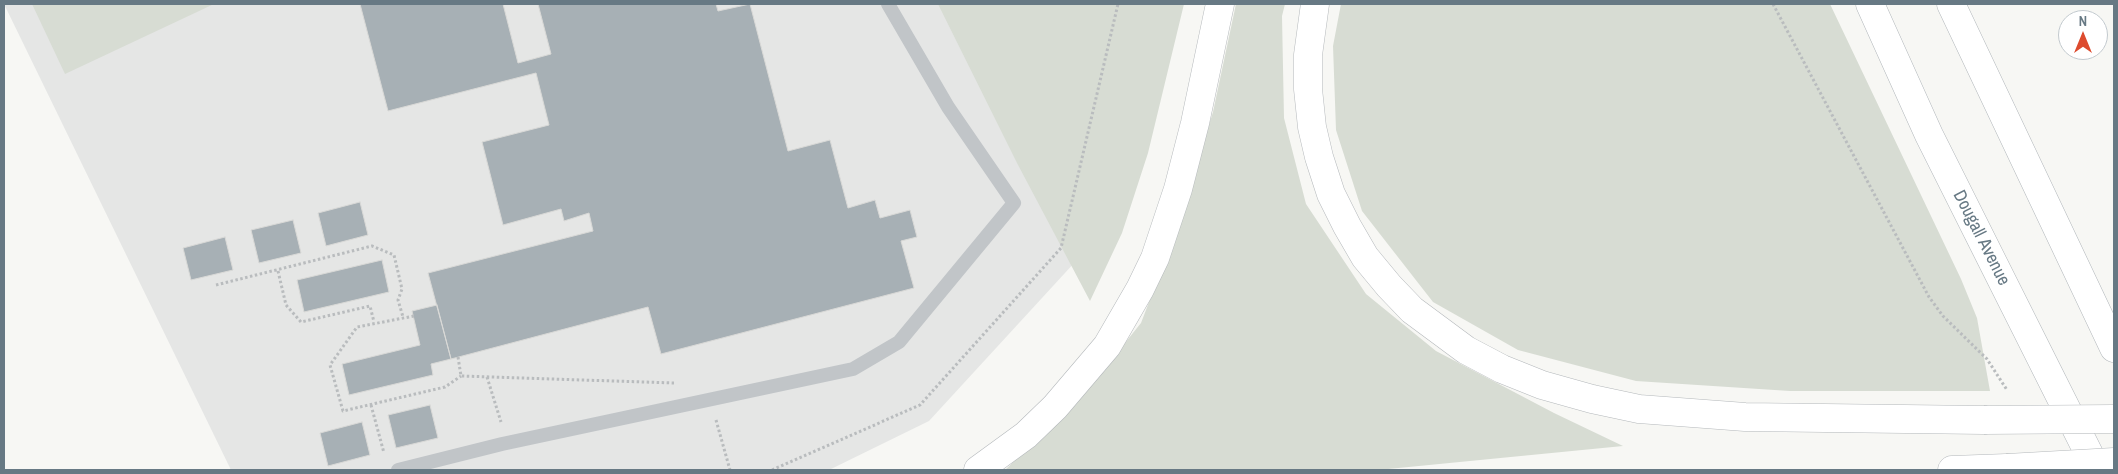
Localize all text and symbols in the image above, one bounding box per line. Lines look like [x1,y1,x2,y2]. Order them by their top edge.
north arrow [2058,10,2108,60]
text: N [2079,12,2087,30]
street label: Dougall Avenue [1948,187,2014,289]

